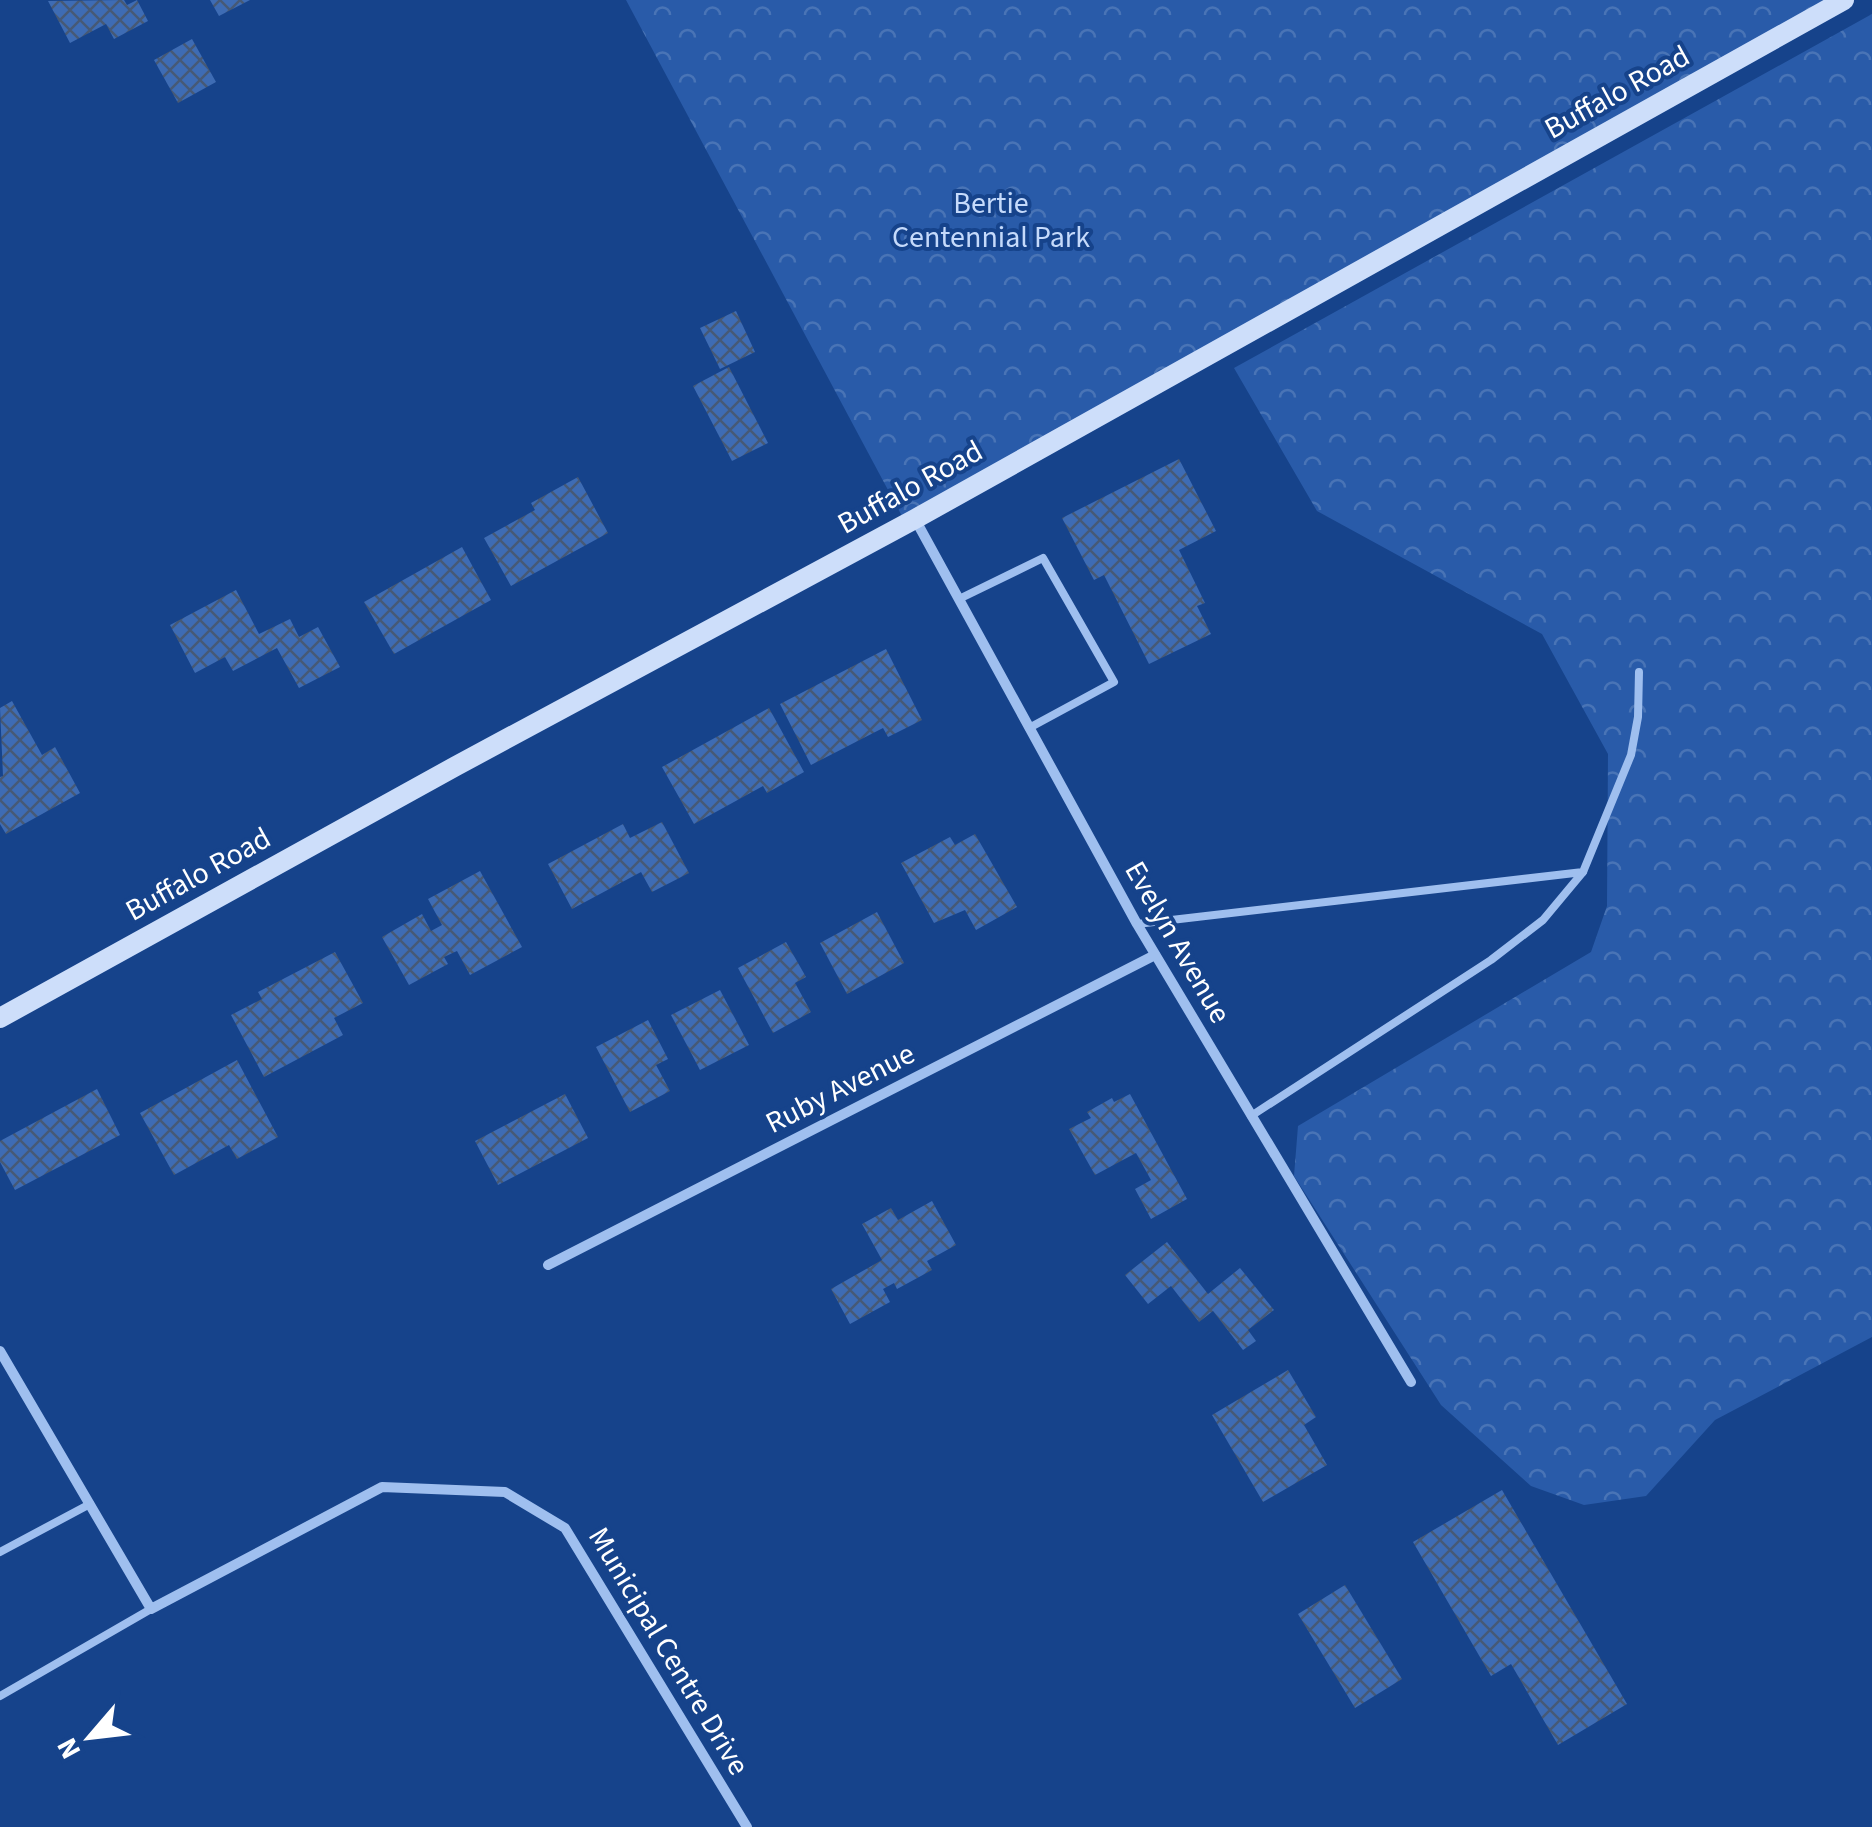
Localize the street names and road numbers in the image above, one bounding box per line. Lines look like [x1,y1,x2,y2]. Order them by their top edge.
street label: Buffalo Road [1537,35,1698,150]
street label: Buffalo Road [830,430,991,545]
street label: Buffalo Road [118,817,279,932]
street label: Evelyn Avenue [1114,853,1241,1031]
street label: Ruby Avenue [758,1032,922,1144]
street label: Municipal Centre Drive [577,1519,760,1783]

